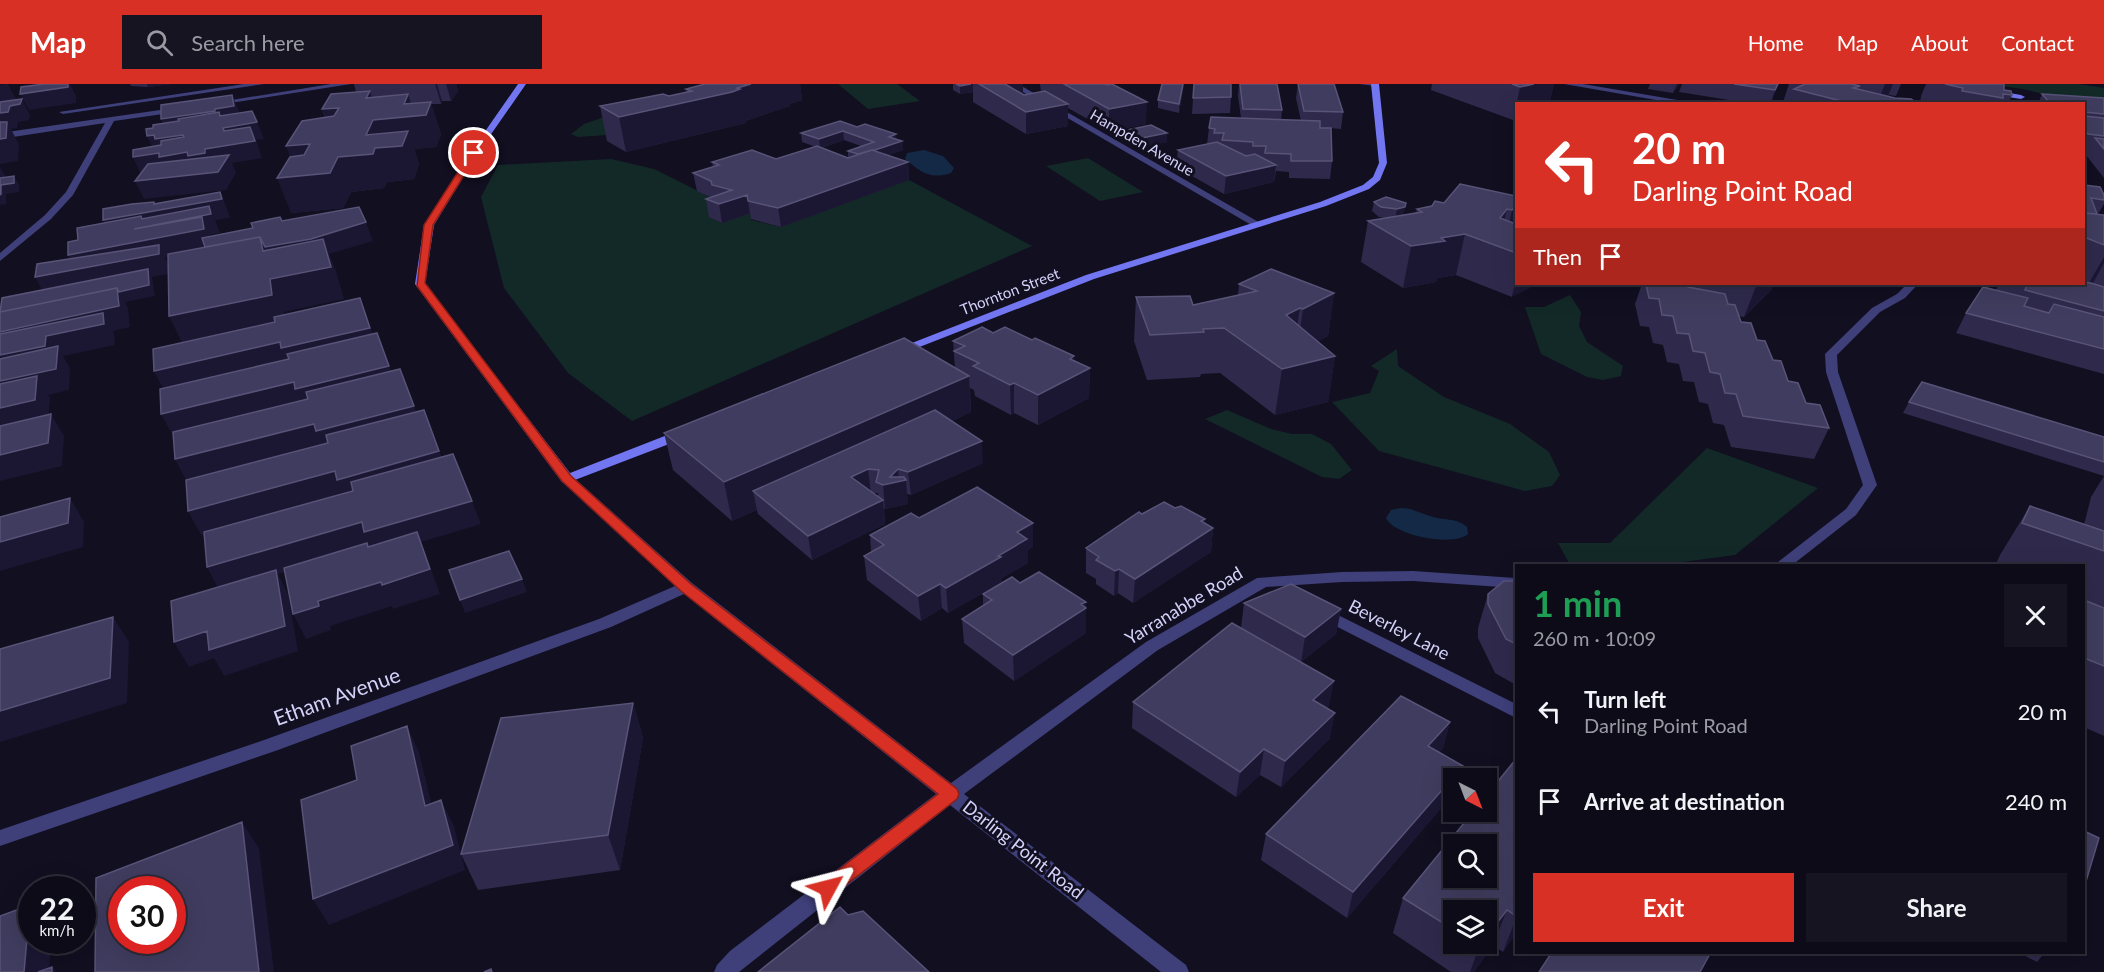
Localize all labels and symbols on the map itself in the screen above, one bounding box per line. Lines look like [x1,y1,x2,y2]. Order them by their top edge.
street label: Hampden Avenue [1087,105,1198,179]
pin [448,127,499,178]
street label: Thornton Street [957,264,1062,318]
street label: Yarranabbe Road [1121,561,1246,649]
street label: Beverley Lane [1345,594,1454,664]
street label: Etham Avenue [270,661,403,730]
north arrow [1443,768,1497,822]
street label: Darling Point Road [959,795,1088,903]
position arrow [796,856,860,920]
speed limit sign: 30 [108,876,186,954]

